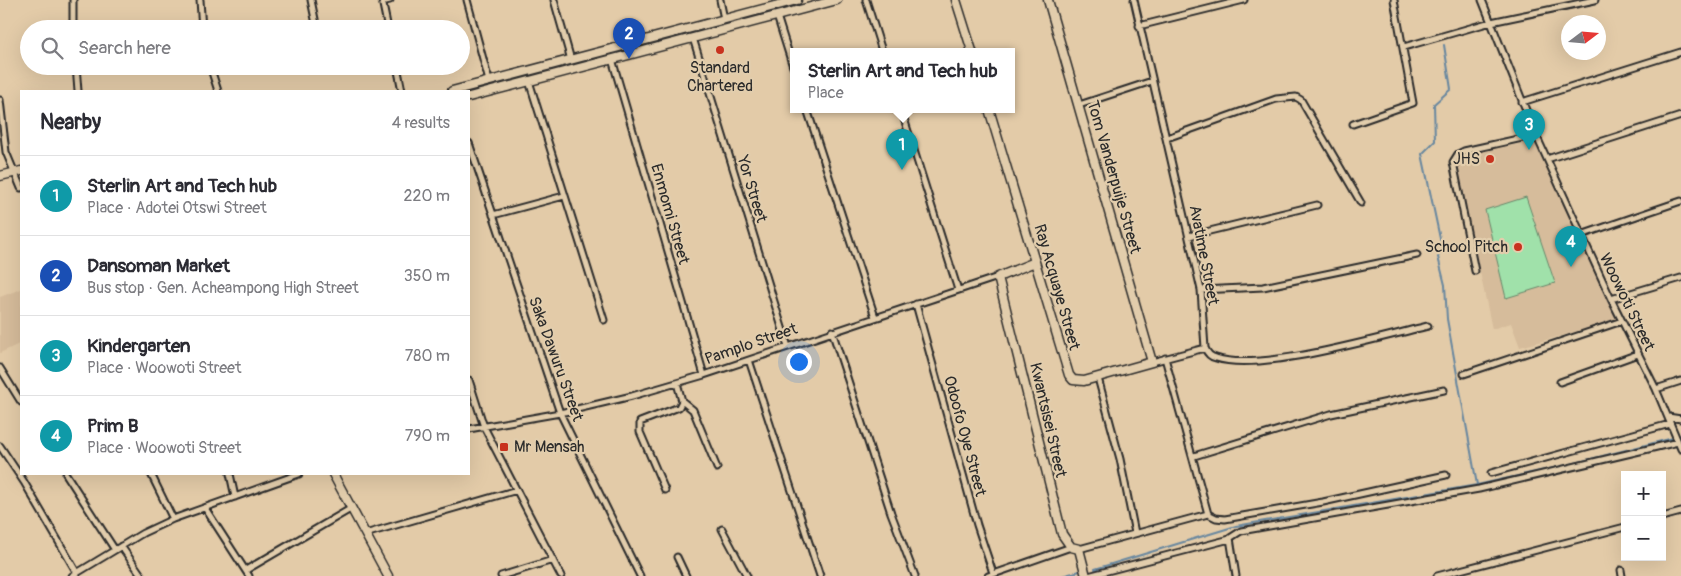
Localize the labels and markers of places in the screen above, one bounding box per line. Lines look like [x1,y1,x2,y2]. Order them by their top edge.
pin: 2 [613,18,645,59]
marker: Standard Chartered [714,44,726,56]
place label: Standard Chartered [687,58,753,96]
pin: 3 [1513,109,1545,150]
pin: 1 [886,129,918,170]
place label: JHS [1453,149,1480,169]
marker: JHS [1484,153,1496,165]
pin: 4 [1555,226,1587,267]
place label: School Pitch [1425,237,1508,257]
marker: School Pitch [1512,241,1524,253]
place label: Mr Mensah [514,437,585,457]
marker: Mr Mensah [498,441,510,453]

